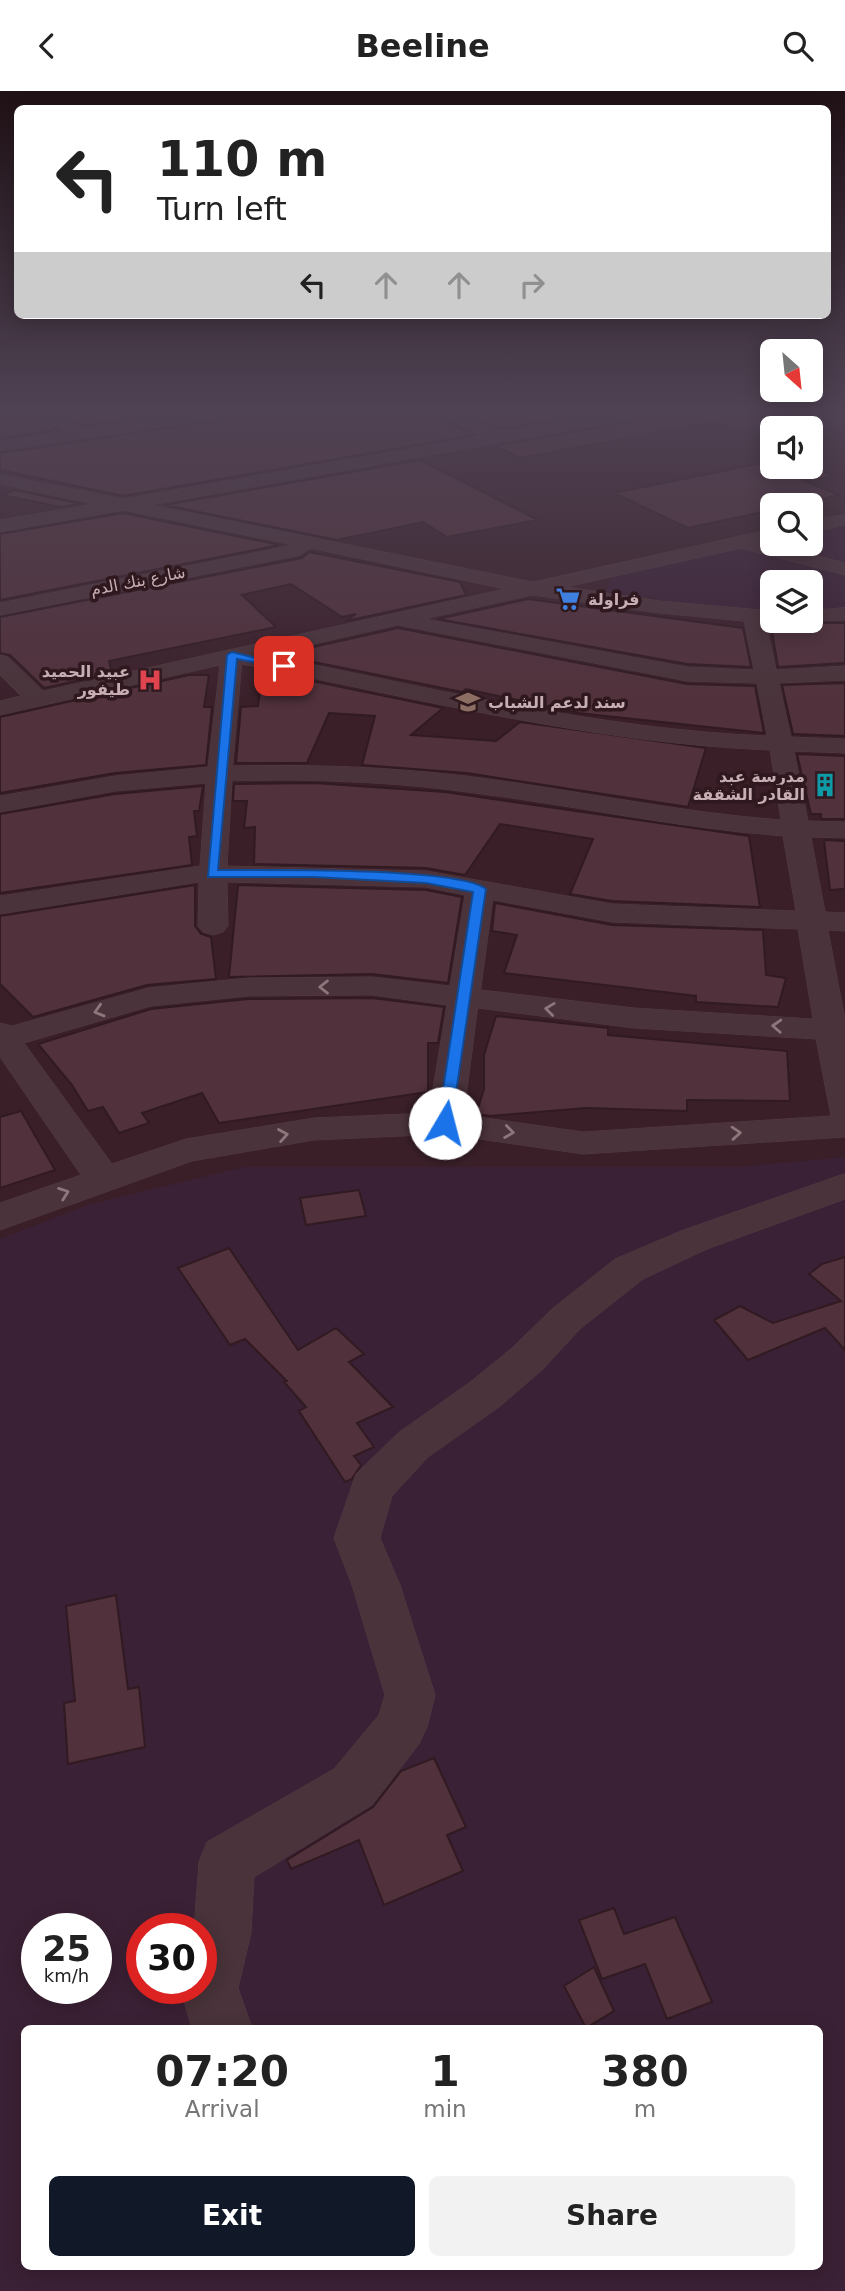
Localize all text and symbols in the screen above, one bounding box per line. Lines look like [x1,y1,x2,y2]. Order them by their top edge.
icon: back [28,27,66,65]
text: Beeline [355,27,490,65]
icon: search [779,27,817,65]
text: 110 m [157,131,327,188]
icon: left [42,133,133,224]
text: Turn left [157,190,287,228]
icon: left [294,266,332,304]
icon: ahead [367,266,405,304]
icon: ahead [440,266,478,304]
icon: right [513,266,551,304]
north arrow [760,339,822,403]
map controls [760,339,823,633]
button: sound [760,416,823,479]
button: search [760,493,823,556]
street label: شارع بنك الدم [89,563,187,600]
button: layers [760,570,823,633]
supermarket icon: فراولة [554,585,582,613]
place label: فراولة [588,590,640,609]
pin [254,636,314,696]
icon: arrive [265,647,303,685]
place label: عبيد الحميد طيفور [42,662,130,699]
hospital icon: عبيد الحميد طيفور [136,666,164,694]
school or university icon: سند لدعم الشباب [454,688,482,716]
place label: سند لدعم الشباب [488,693,626,712]
place label: مدرسة عبد القادر الشقفة [692,767,805,804]
building icon: مدرسة عبد القادر الشقفة [811,771,839,799]
one-way arrow [318,979,329,995]
one-way arrow [544,1001,556,1016]
one-way arrow [93,1003,105,1018]
one-way arrow [771,1019,782,1034]
position arrow [408,1086,482,1160]
one-way arrow [503,1125,515,1140]
one-way arrow [731,1126,742,1141]
one-way arrow [277,1128,289,1143]
one-way arrow [58,1188,70,1202]
speed limit sign: 30 [126,1913,217,2004]
text: 25 [42,1929,91,1969]
text: km/h [44,1965,89,1986]
text: 07:20 [155,2047,289,2096]
text: 1 [430,2047,460,2096]
text: 380 [601,2047,689,2096]
text: Arrival [185,2096,260,2122]
text: min [423,2096,467,2122]
text: m [634,2096,656,2122]
button: Exit [49,2176,415,2256]
button: Share [429,2176,795,2256]

